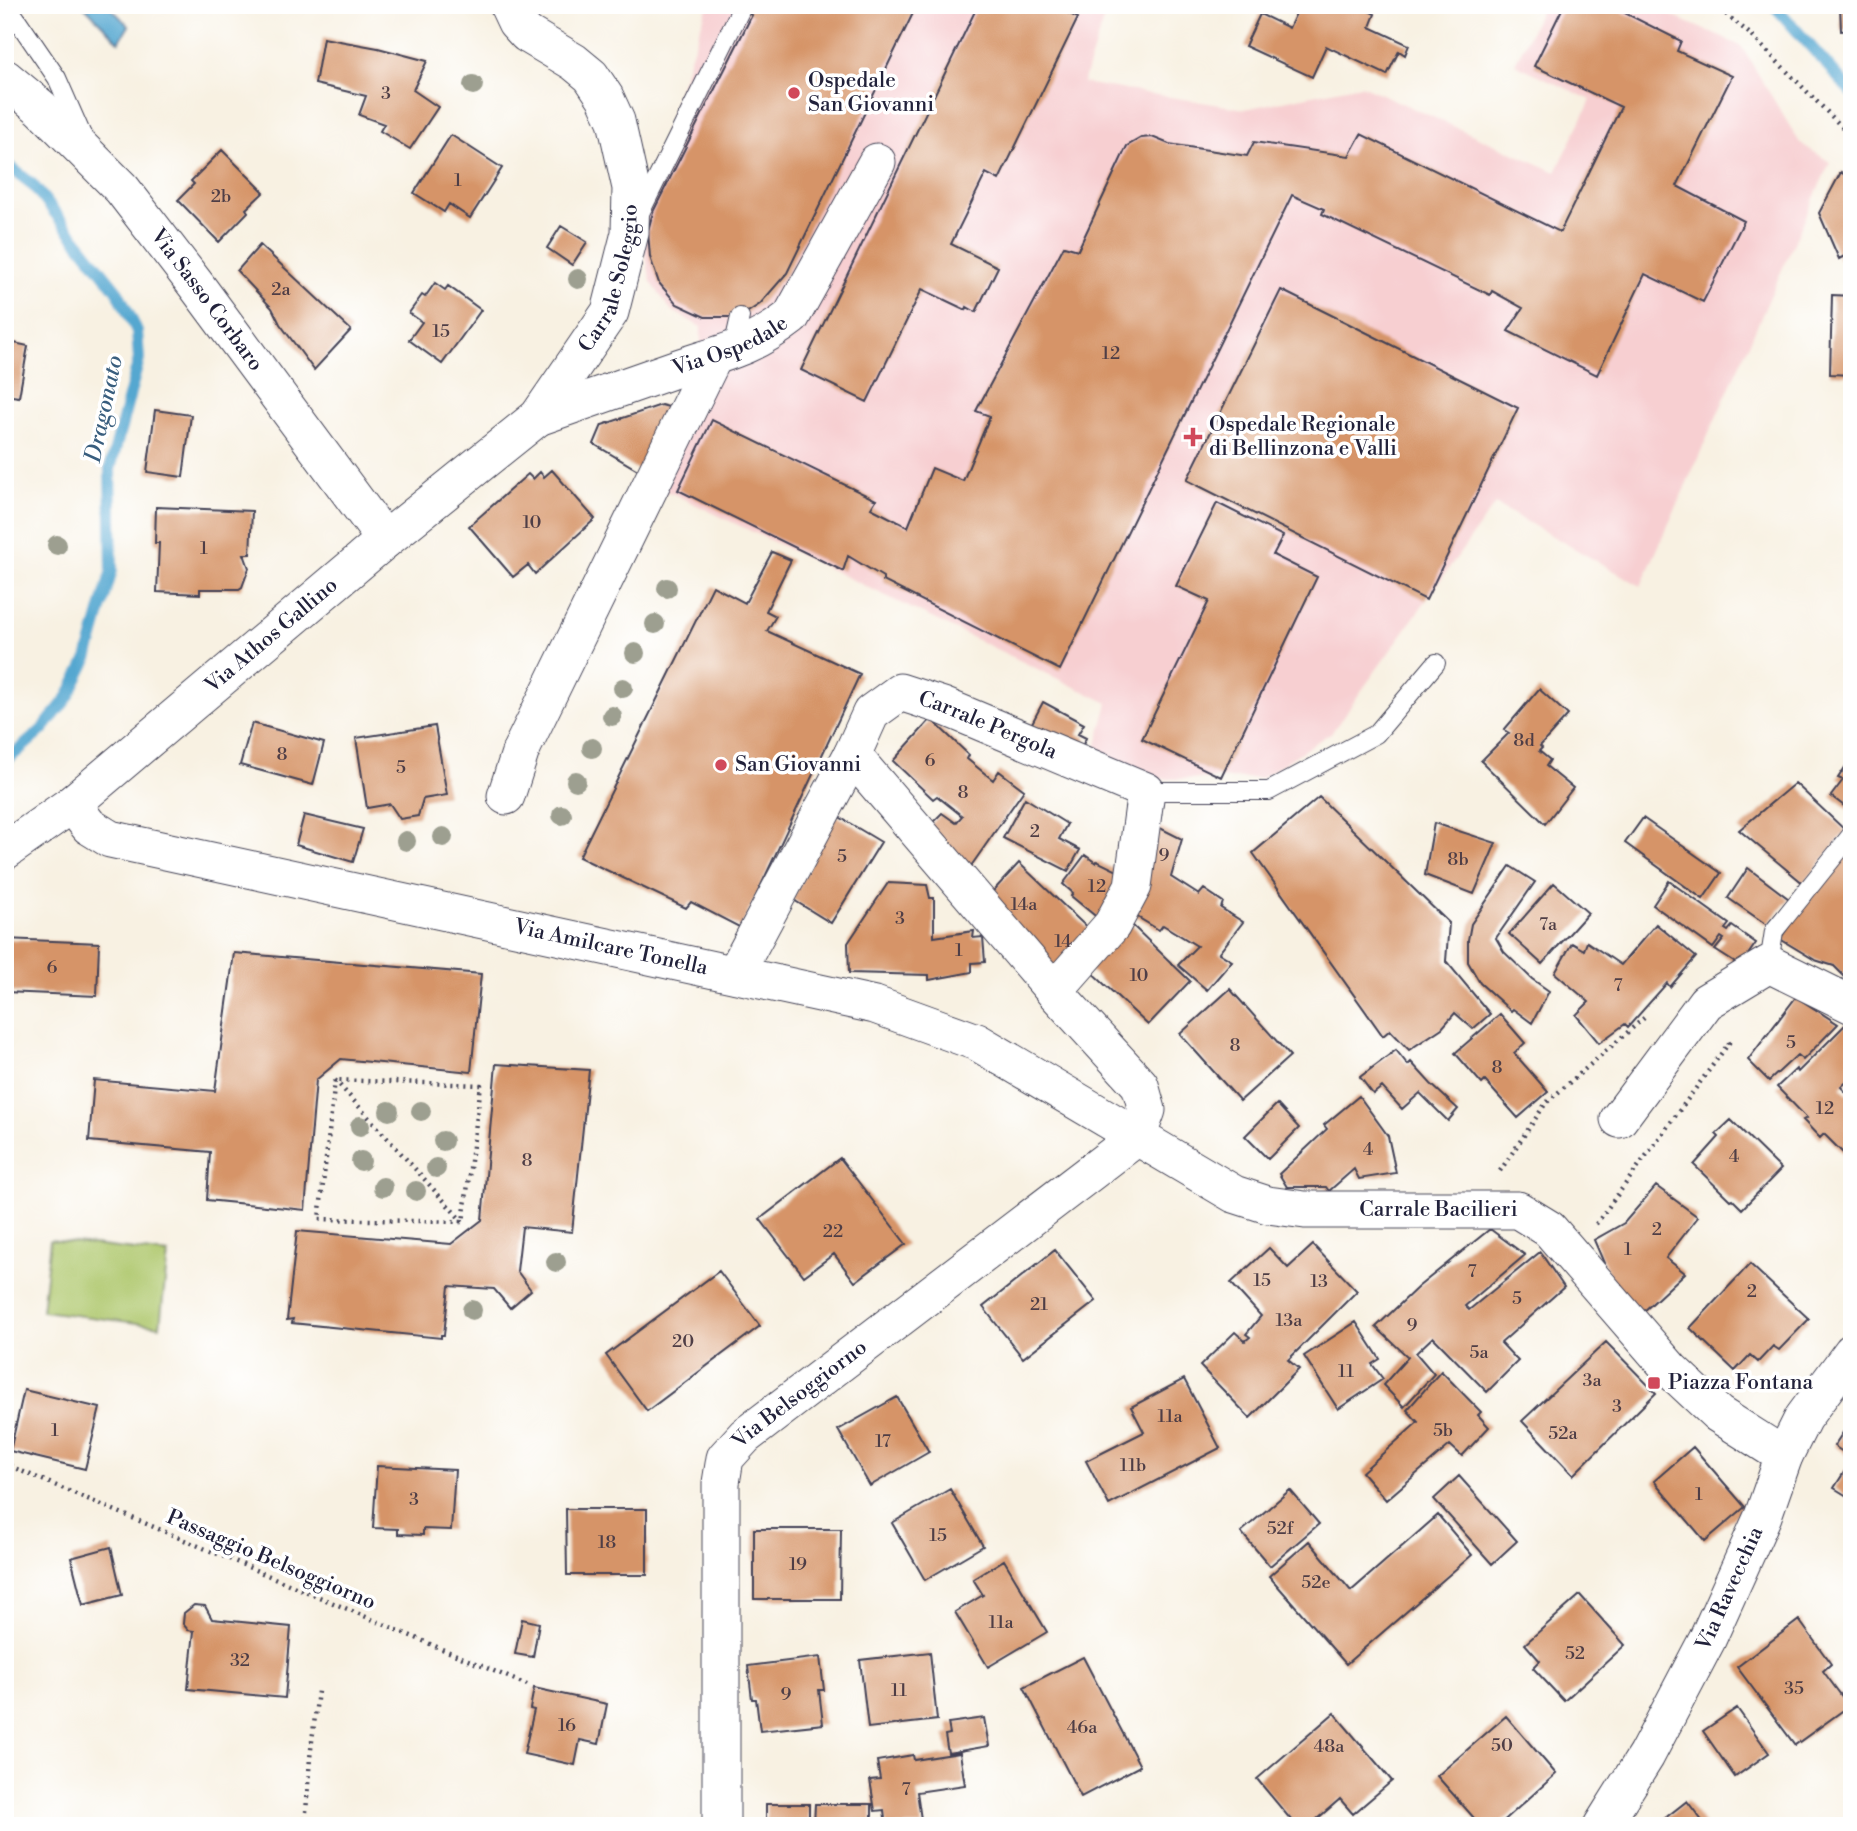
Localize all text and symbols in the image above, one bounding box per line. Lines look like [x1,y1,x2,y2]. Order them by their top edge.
place label: Ospedale San Giovanni [808,68,934,118]
house number: 3 [381,82,391,105]
marker: Ospedale San Giovanni [786,85,802,101]
house number: 1 [454,169,462,192]
house number: 2b [211,185,231,208]
street label: Carrale Soleggio [573,204,644,357]
street label: Via Sasso Corbaro [144,223,268,376]
house number: 2a [271,278,292,301]
street label: Via Ospedale [668,310,793,382]
house number: 15 [432,320,450,343]
house number: 12 [1102,342,1120,365]
water label: Dragonato [79,353,129,466]
place label: Ospedale Regionale di Bellinzona e Valli [1209,412,1397,462]
marker: Ospedale Regionale di Bellinzona e Valli [1183,427,1203,447]
house number: 10 [522,511,542,534]
house number: 1 [200,537,208,560]
street label: Via Athos Gallino [199,572,343,700]
street label: Carrale Pergola [915,686,1061,765]
house number: 8d [1513,729,1535,752]
house number: 8 [276,743,288,766]
house number: 6 [925,749,936,772]
place label: San Giovanni [735,752,861,778]
house number: 5 [396,756,406,779]
marker: San Giovanni [713,757,729,773]
house number: 8 [957,781,969,804]
house number: 2 [1030,820,1040,843]
house number: 9 [1159,844,1170,867]
house number: 5 [837,845,847,868]
house number: 8b [1447,848,1469,871]
house number: 12 [1088,875,1106,898]
house number: 14a [1011,893,1038,916]
house number: 3 [895,907,905,930]
house number: 7a [1539,913,1558,936]
street label: Via Amilcare Tonella [511,914,711,981]
house number: 14 [1054,930,1072,953]
house number: 1 [955,939,963,962]
house number: 6 [47,956,58,979]
house number: 10 [1129,964,1149,987]
house number: 7 [1613,974,1623,997]
house number: 5 [1786,1031,1796,1054]
house number: 8 [1229,1034,1241,1057]
house number: 8 [1491,1056,1503,1079]
house number: 12 [1816,1097,1834,1120]
house number: 4 [1363,1138,1374,1161]
house number: 4 [1729,1145,1740,1168]
house number: 8 [521,1149,533,1172]
street label: Carrale Bacilieri [1359,1197,1518,1223]
house number: 2 [1652,1218,1662,1241]
house number: 22 [823,1220,843,1243]
house number: 1 [1624,1238,1632,1261]
house number: 7 [1467,1260,1477,1283]
house number: 15 [1253,1269,1271,1292]
house number: 13 [1310,1270,1328,1293]
house number: 2 [1747,1280,1757,1303]
house number: 5 [1512,1287,1522,1310]
house number: 21 [1030,1293,1048,1316]
house number: 13a [1276,1309,1303,1332]
house number: 9 [1407,1314,1418,1337]
house number: 20 [672,1330,694,1353]
street label: Via Belsoggiorno [726,1335,872,1455]
house number: 5a [1469,1341,1489,1364]
house number: 11 [1338,1360,1354,1383]
house number: 3a [1582,1369,1602,1392]
place label: Piazza Fontana [1668,1370,1814,1396]
marker: Piazza Fontana [1646,1375,1662,1391]
house number: 3 [1612,1395,1622,1418]
house number: 11a [1157,1405,1183,1428]
house number: 1 [51,1419,59,1442]
house number: 5b [1433,1419,1453,1442]
house number: 52a [1548,1422,1579,1445]
house number: 17 [875,1430,891,1453]
house number: 11b [1120,1454,1146,1477]
house number: 1 [1695,1483,1703,1506]
house number: 3 [409,1488,419,1511]
street label: Passaggio Belsoggiorno [163,1504,379,1616]
house number: 52f [1267,1517,1295,1540]
street label: Via Ravecchia [1690,1522,1770,1656]
house number: 15 [929,1524,947,1547]
house number: 18 [598,1531,616,1554]
house number: 19 [789,1553,807,1576]
house number: 52e [1301,1571,1331,1594]
house number: 11a [988,1611,1014,1634]
house number: 52 [1565,1642,1585,1665]
house number: 32 [230,1649,250,1672]
house number: 35 [1784,1677,1804,1700]
house number: 11 [891,1679,907,1702]
house number: 9 [781,1683,792,1706]
house number: 16 [558,1714,576,1737]
house number: 46a [1067,1716,1098,1739]
house number: 50 [1491,1734,1513,1757]
house number: 48a [1314,1735,1345,1758]
house number: 7 [901,1778,911,1801]

